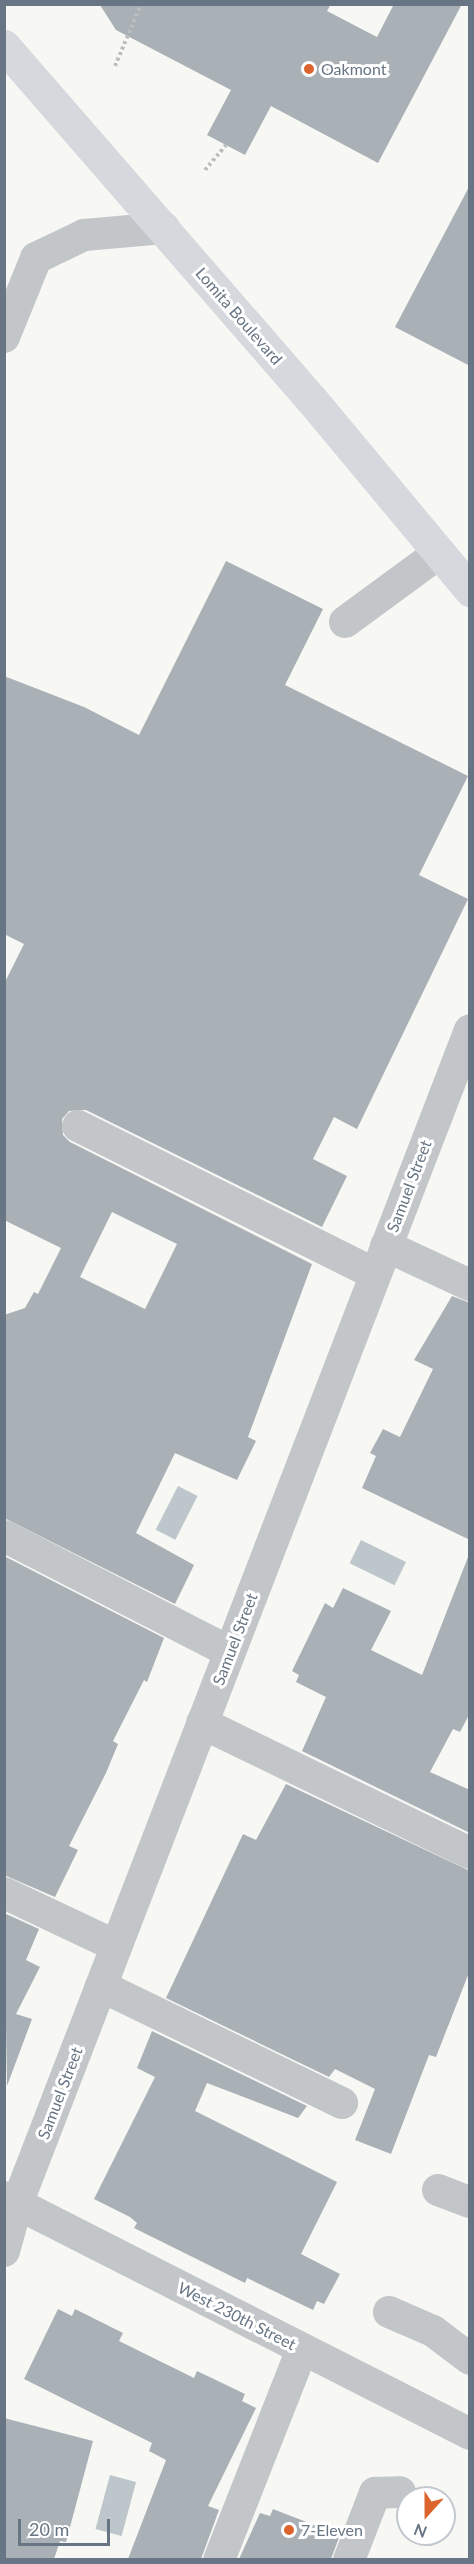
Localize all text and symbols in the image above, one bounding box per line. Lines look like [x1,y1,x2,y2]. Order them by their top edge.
place label: Oakmont [321,59,386,79]
marker: Oakmont [302,62,316,76]
street label: Lomita Boulevard [192,264,286,368]
street label: Samuel Street [383,1137,435,1235]
street label: Samuel Street [209,1590,261,1688]
street label: Samuel Street [34,2044,86,2142]
street label: West 230th Street [175,2278,299,2354]
north arrow [396,2486,456,2546]
scale bar [21,2507,112,2545]
text: 20 m [29,2518,69,2540]
place label: 7-Eleven [301,2520,363,2540]
text: N [411,2520,429,2542]
marker: 7-Eleven [282,2523,296,2537]

